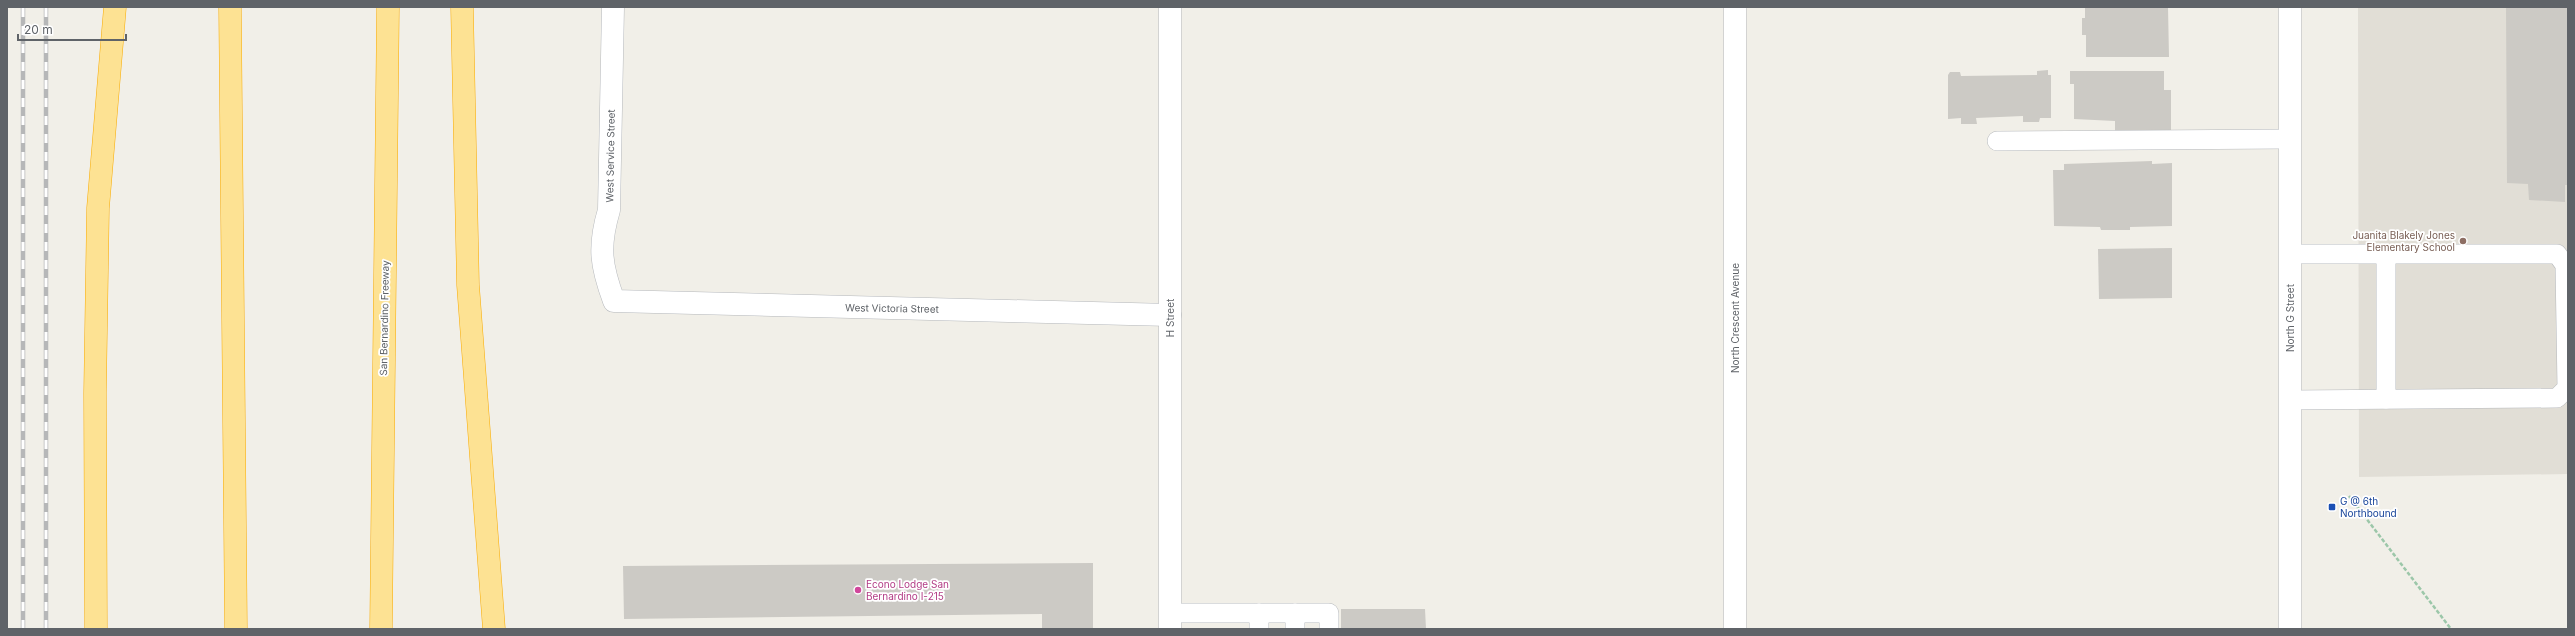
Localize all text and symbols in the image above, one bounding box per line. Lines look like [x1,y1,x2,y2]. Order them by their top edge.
scale bar [18,16,126,42]
text: 20 m [24,22,53,37]
street label: West Service Street [603,109,617,203]
place label: Juanita Blakely Jones Elementary School [2352,229,2455,253]
marker: Juanita Blakely Jones Elementary School [2458,236,2468,246]
street label: San Bernardino Freeway [377,260,391,376]
street label: North Crescent Avenue [1729,263,1741,373]
street label: North G Street [2284,283,2296,352]
street label: H Street [1164,298,1176,337]
street label: West Victoria Street [845,301,940,315]
place label: G @ 6th Northbound [2340,495,2397,519]
marker: G @ 6th Northbound [2327,502,2337,512]
place label: Econo Lodge San Bernardino I-215 [866,578,949,602]
marker: Econo Lodge San Bernardino I-215 [853,585,863,595]

